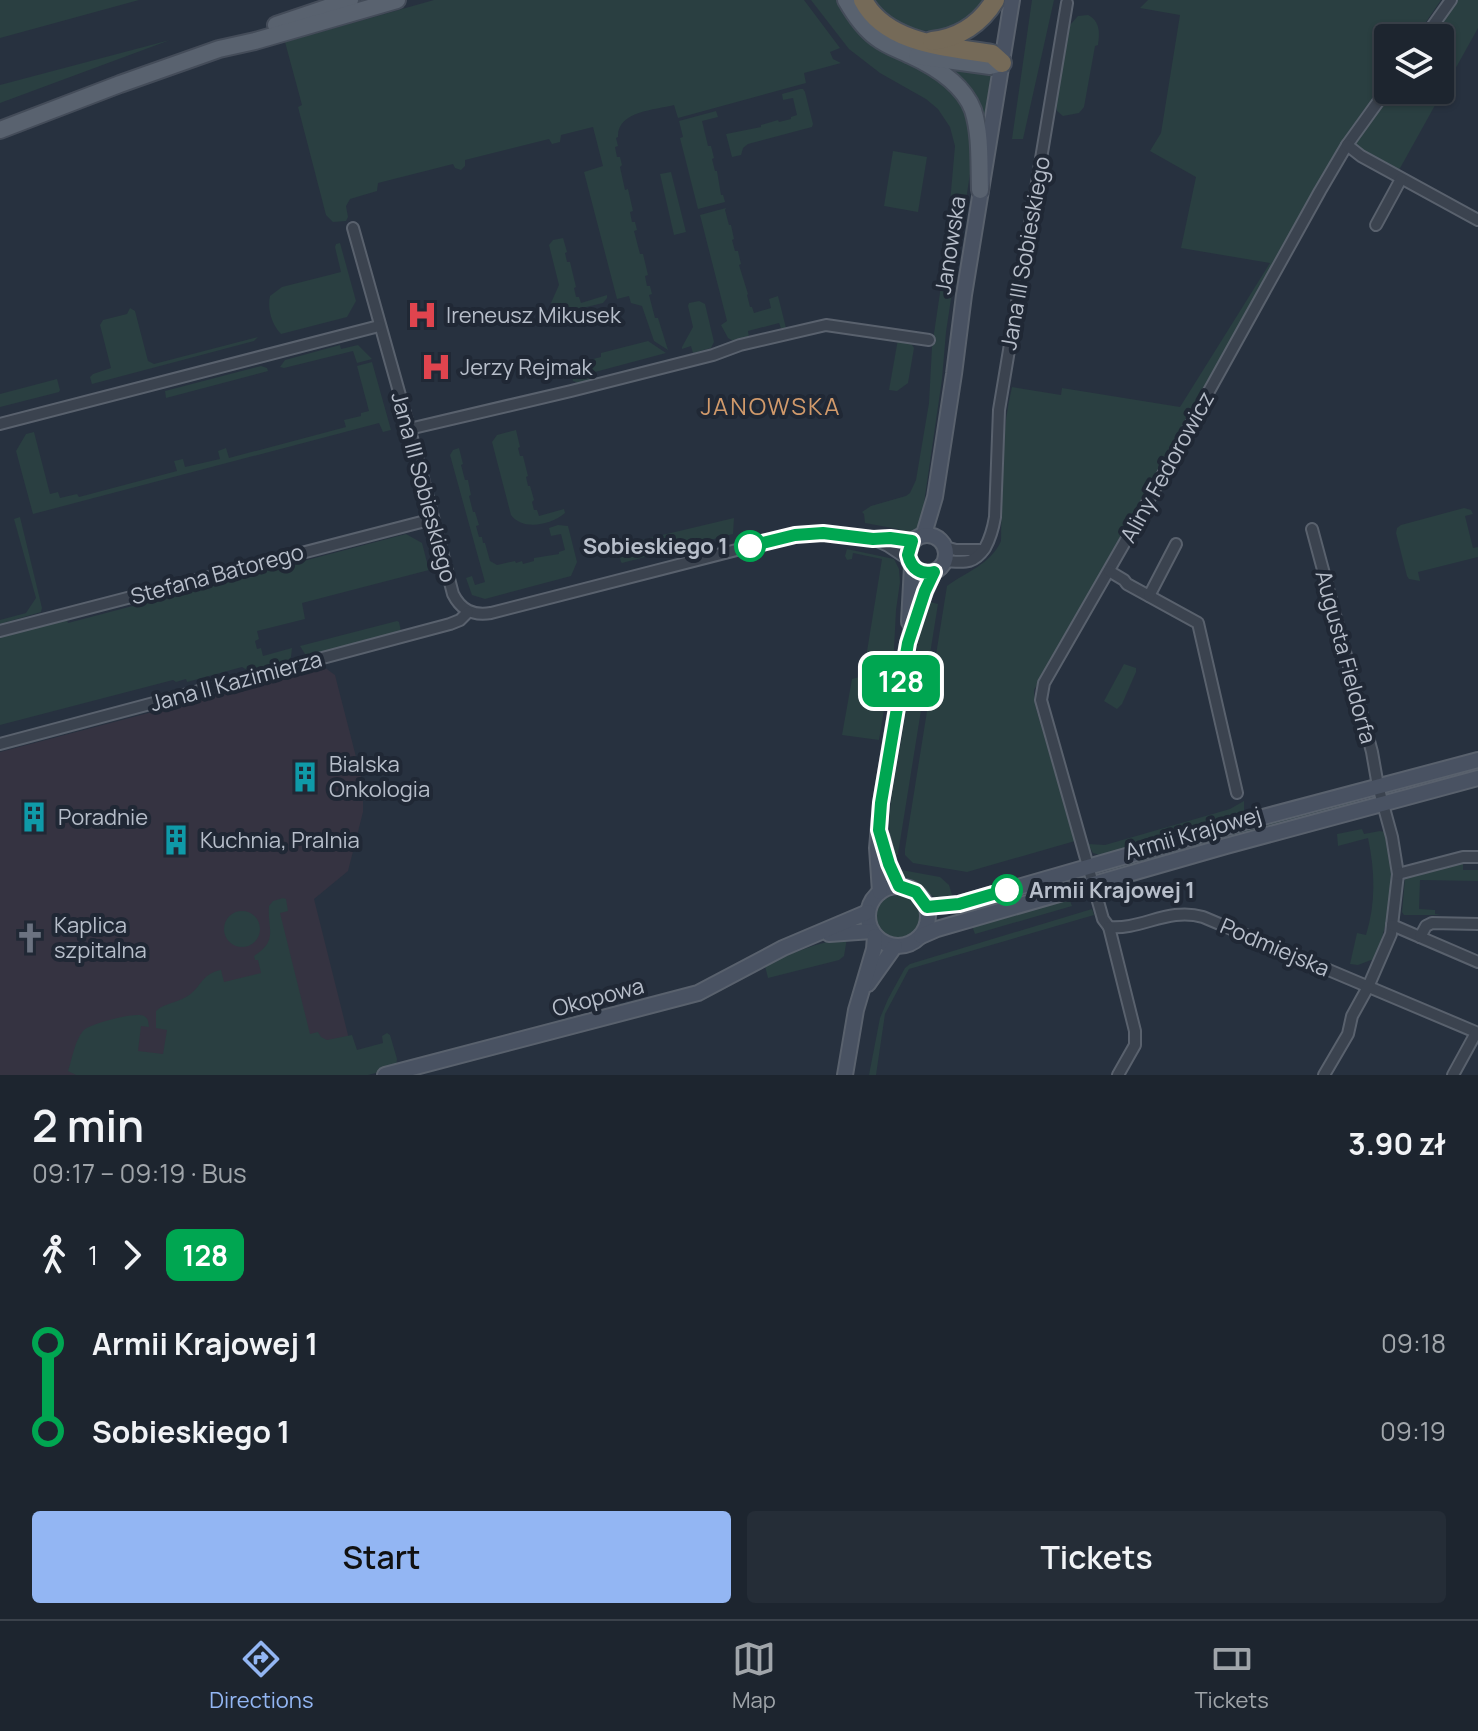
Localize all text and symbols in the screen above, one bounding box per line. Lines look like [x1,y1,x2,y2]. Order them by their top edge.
map controls [1374,24,1454,104]
button: layers [1374,24,1454,104]
street label: Jana III Sobieskiego [993,154,1057,352]
street label: Janowska [927,194,973,296]
hospital icon: Ireneusz Mikusek [405,298,439,332]
place label: Ireneusz Mikusek [446,300,622,330]
hospital icon: Jerzy Rejmak [419,350,453,384]
place label: Jerzy Rejmak [460,352,593,382]
street label: Aliny Fedorowicz [1113,386,1221,548]
street label: Jana III Sobieskiego [384,388,464,586]
district label: JANOWSKA [700,389,842,422]
place label: Sobieskiego 1 [583,531,728,561]
marker: Sobieskiego 1 [735,531,765,561]
street label: Stefana Batorego [127,536,307,612]
street label: Augusta Fieldorfa [1308,567,1384,747]
street label: Jana II Kazimierza [147,644,325,718]
line badge: 128 [855,655,947,707]
text: 128 [878,662,924,700]
place label: Bialska Onkologia [329,749,430,804]
building icon: Bialska Onkologia [288,760,322,794]
street label: Armii Krajowej [1121,799,1265,867]
building icon: Poradnie [17,800,51,834]
place label: Poradnie [58,802,148,832]
building icon: Kuchnia, Pralnia [159,823,193,857]
place label: Kuchnia, Pralnia [200,825,360,855]
marker: Armii Krajowej 1 [992,875,1022,905]
place label: Armii Krajowej 1 [1029,875,1195,905]
place label: Kaplica szpitalna [54,910,147,965]
street label: Podmiejska [1216,911,1334,983]
church icon: Kaplica szpitalna [13,921,47,955]
street label: Okopowa [549,970,647,1024]
text: 2 min [32,1095,144,1155]
text: 3.90 zł [1348,1123,1446,1164]
text: 09:17 – 09:19 · Bus [32,1155,247,1191]
icon: walk [32,1233,76,1277]
icon: forward [110,1233,154,1277]
text: 128 [182,1236,228,1274]
text: 1 [88,1237,98,1273]
text: Armii Krajowej 1 [92,1323,318,1364]
text: 09:18 [1381,1325,1446,1361]
text: Sobieskiego 1 [92,1411,290,1452]
text: 09:19 [1380,1413,1446,1449]
button: Start [32,1511,731,1603]
button: Tickets [747,1511,1446,1603]
tab: Directions [209,1637,313,1715]
tab: Map [732,1637,776,1715]
tab: Tickets [1194,1637,1269,1715]

